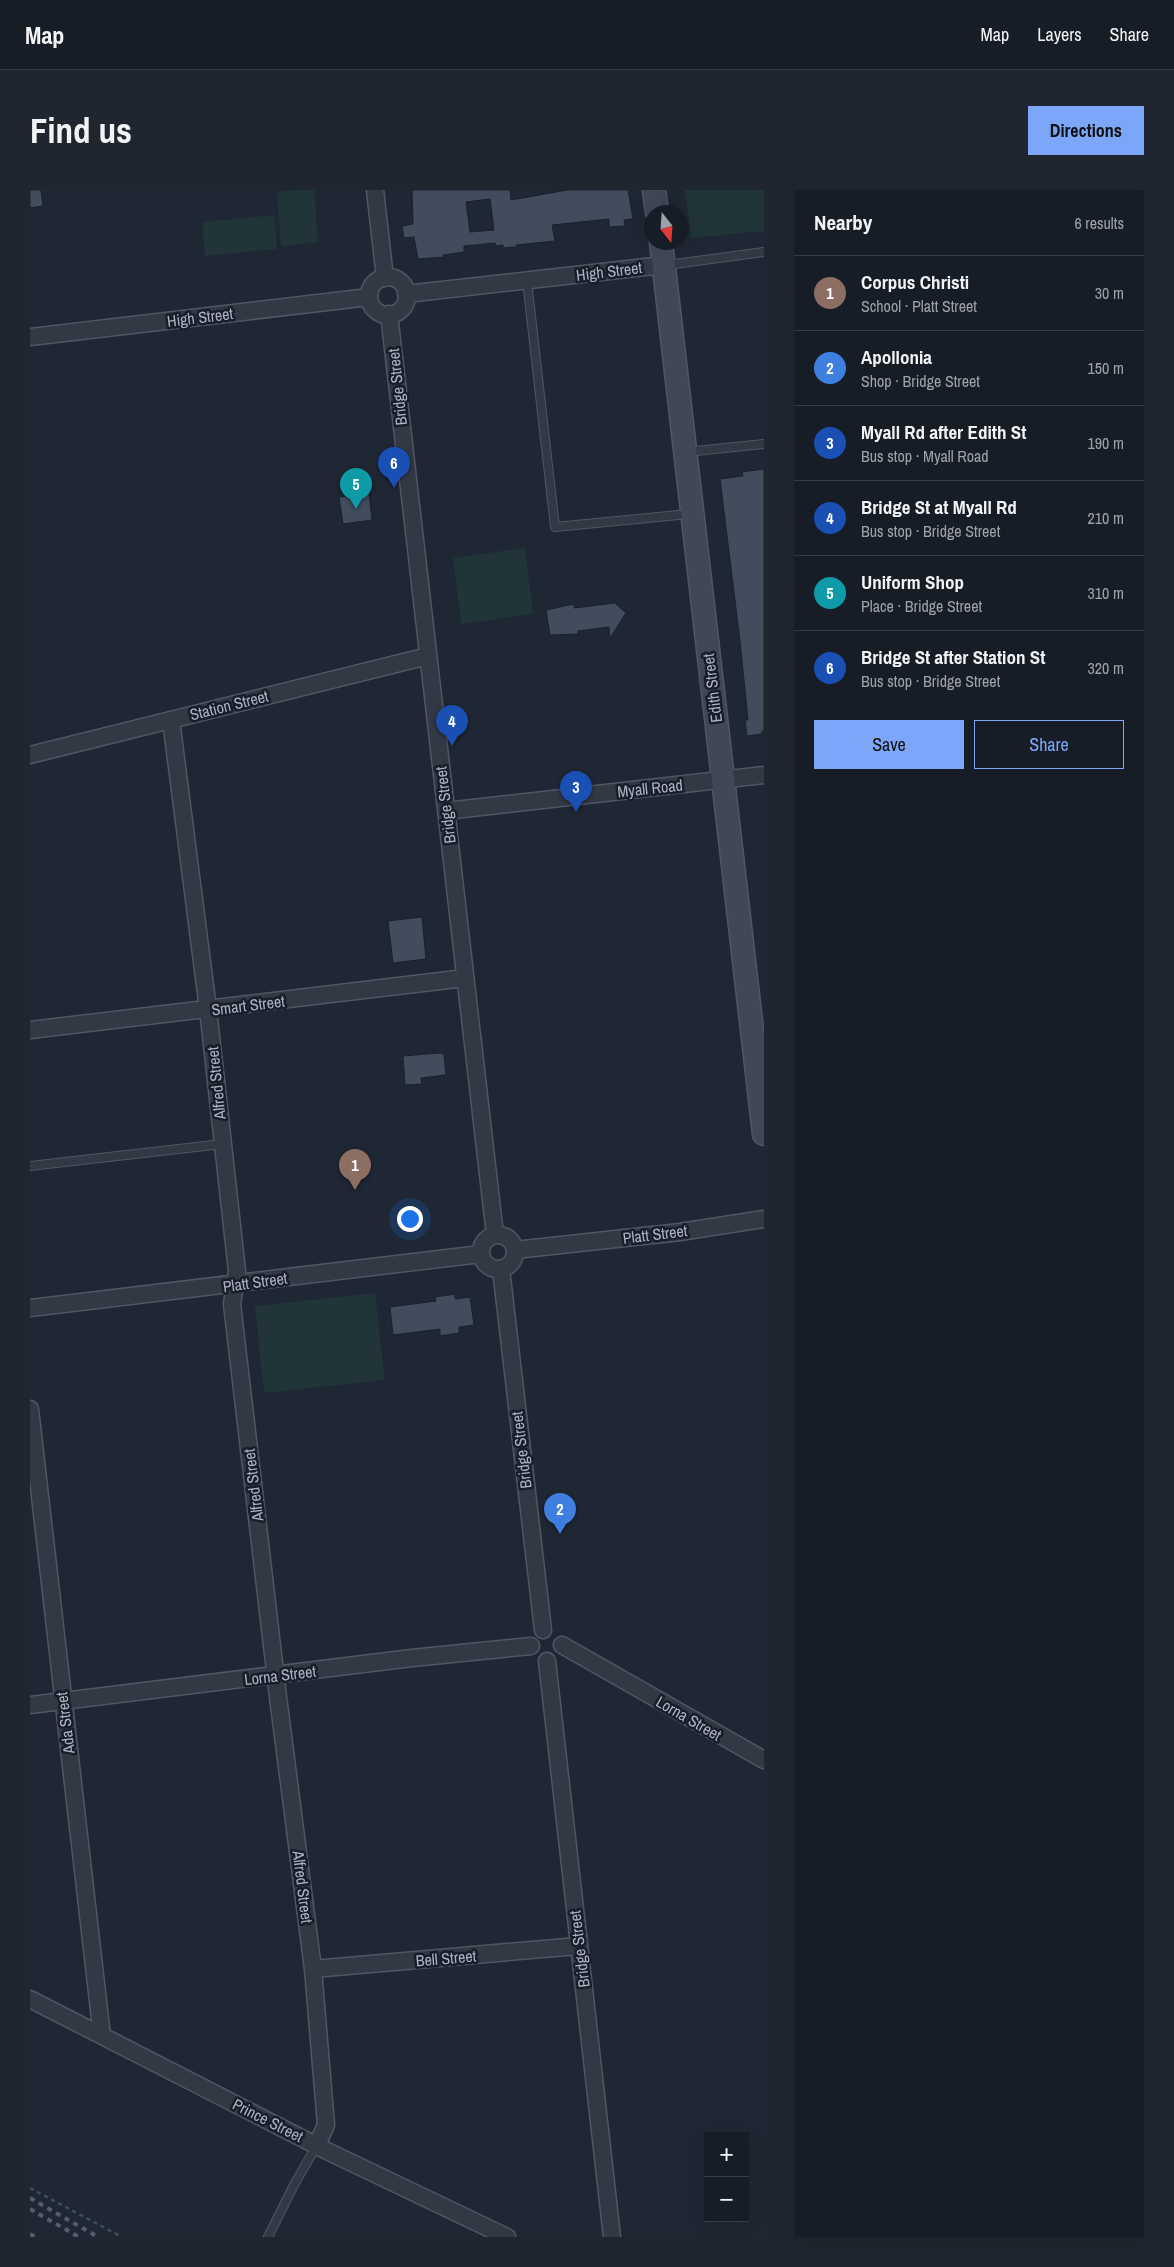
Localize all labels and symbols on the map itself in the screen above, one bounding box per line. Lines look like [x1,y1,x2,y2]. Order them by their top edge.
north arrow [644,205,689,250]
street label: High Street [575,256,644,286]
street label: High Street [166,302,235,332]
street label: Bridge Street [382,347,412,427]
pin: 6 [378,447,410,488]
pin: 5 [340,468,372,509]
street label: Edith Street [697,652,727,724]
street label: Station Street [187,685,271,725]
pin: 4 [436,705,468,746]
street label: Bridge Street [429,765,461,845]
pin: 3 [560,771,592,812]
street label: Myall Road [616,774,684,802]
street label: Smart Street [210,990,286,1020]
street label: Alfred Street [201,1045,231,1121]
pin: 1 [339,1149,371,1190]
your location [397,1206,423,1232]
street label: Platt Street [621,1219,689,1249]
street label: Platt Street [221,1267,289,1297]
street label: Bridge Street [505,1410,537,1490]
street label: Alfred Street [238,1447,268,1524]
pin: 2 [544,1493,576,1534]
street label: Lorna Street [243,1660,318,1690]
street label: Lorna Street [652,1690,726,1746]
street label: Ada Street [50,1691,80,1756]
street label: Alfred Street [288,1848,318,1925]
street label: Bridge Street [563,1909,595,1989]
street label: Bell Street [415,1944,477,1972]
street label: Prince Street [229,2093,307,2147]

